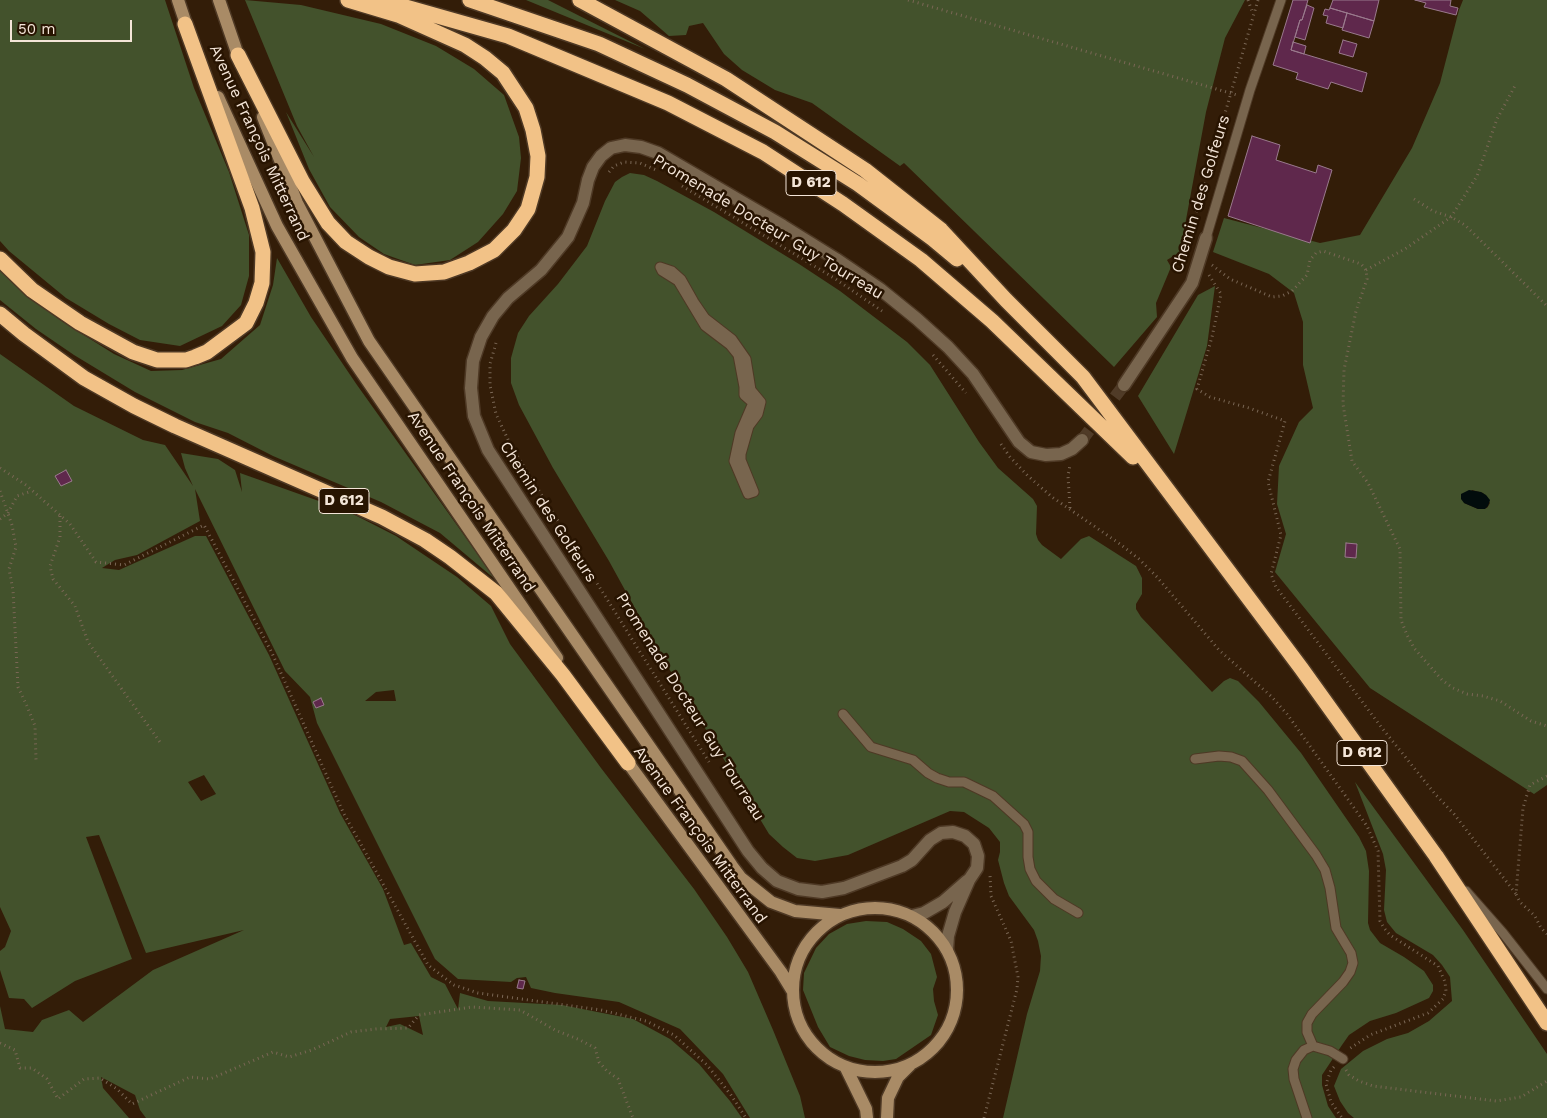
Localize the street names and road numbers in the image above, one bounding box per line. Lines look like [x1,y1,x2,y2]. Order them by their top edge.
street label: Avenue François Mitterrand [205,42,313,244]
street label: Chemin des Golfeurs [1168,113,1234,275]
street label: Promenade Docteur Guy Tourreau [649,150,887,304]
road number: D 612 [786,170,836,196]
street label: Avenue François Mitterrand [403,408,539,596]
street label: Chemin des Golfeurs [495,438,601,586]
road number: D 612 [319,488,369,514]
street label: Promenade Docteur Guy Tourreau [612,589,768,825]
road number: D 612 [1337,740,1387,766]
street label: Avenue François Mitterrand [629,743,771,927]

